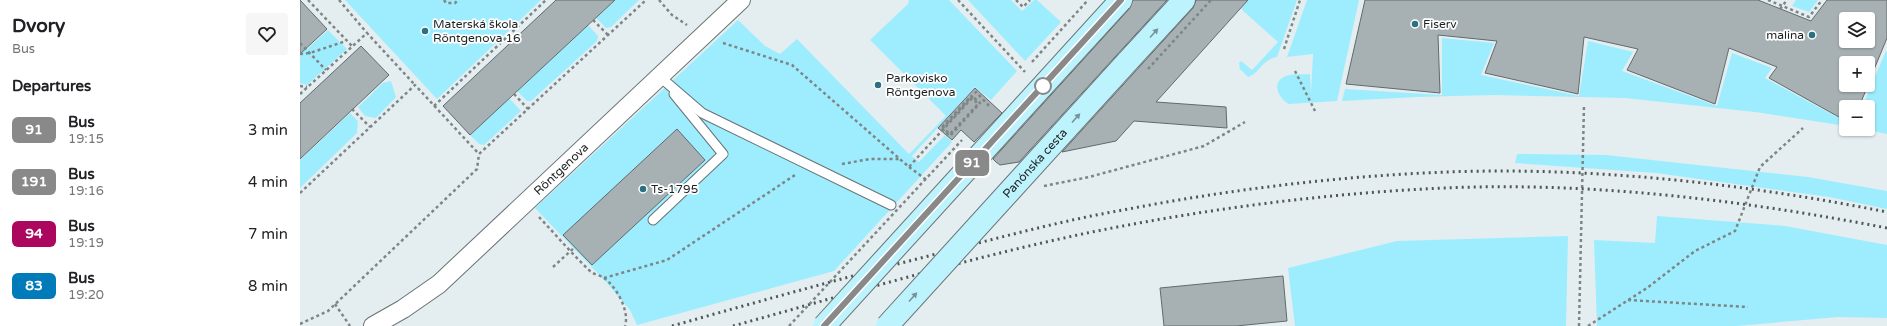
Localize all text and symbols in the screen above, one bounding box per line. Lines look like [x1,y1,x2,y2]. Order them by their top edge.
map controls [1839,12,1875,136]
button: layers [1839,12,1875,48]
button: heart [246,13,288,55]
text: Dvory [12,15,65,37]
place label: Materská škola Röntgenova 16 [433,17,521,45]
place label: Fiserv [1423,17,1457,31]
marker: Fiserv [1410,19,1420,29]
marker: Materská škola Röntgenova 16 [420,26,430,36]
one-way arrow [1149,28,1158,38]
place label: malina [1766,28,1804,42]
marker: malina [1807,30,1817,40]
text: Bus [12,41,35,57]
button: + [1839,56,1875,92]
place label: Parkovisko Röntgenova [886,71,955,99]
text: Departures [12,77,91,95]
unlabelled marker [1034,77,1052,95]
marker: Parkovisko Röntgenova [873,80,883,90]
button: − [1839,100,1875,136]
text: Bus [68,113,95,131]
one-way arrow [1072,113,1081,123]
text: 91 [25,121,43,138]
text: 3 min [248,121,288,139]
street label: Panónska cesta [1000,126,1070,201]
text: 19:15 [68,131,104,147]
street label: Röntgenova [531,140,591,198]
line badge: 91 [954,150,990,176]
text: 91 [963,154,981,171]
text: Bus [68,165,95,183]
text: 191 [21,173,47,190]
text: 4 min [248,173,288,191]
place label: Ts-1795 [651,182,698,196]
text: 19:16 [68,183,104,199]
marker: Ts-1795 [638,184,648,194]
text: Bus [68,217,95,235]
text: 94 [25,225,43,242]
text: 7 min [248,225,288,243]
text: 19:19 [68,235,104,251]
text: Bus [68,269,95,287]
text: 83 [25,277,43,294]
text: 8 min [248,277,288,295]
text: 19:20 [68,287,104,303]
one-way arrow [909,292,918,302]

